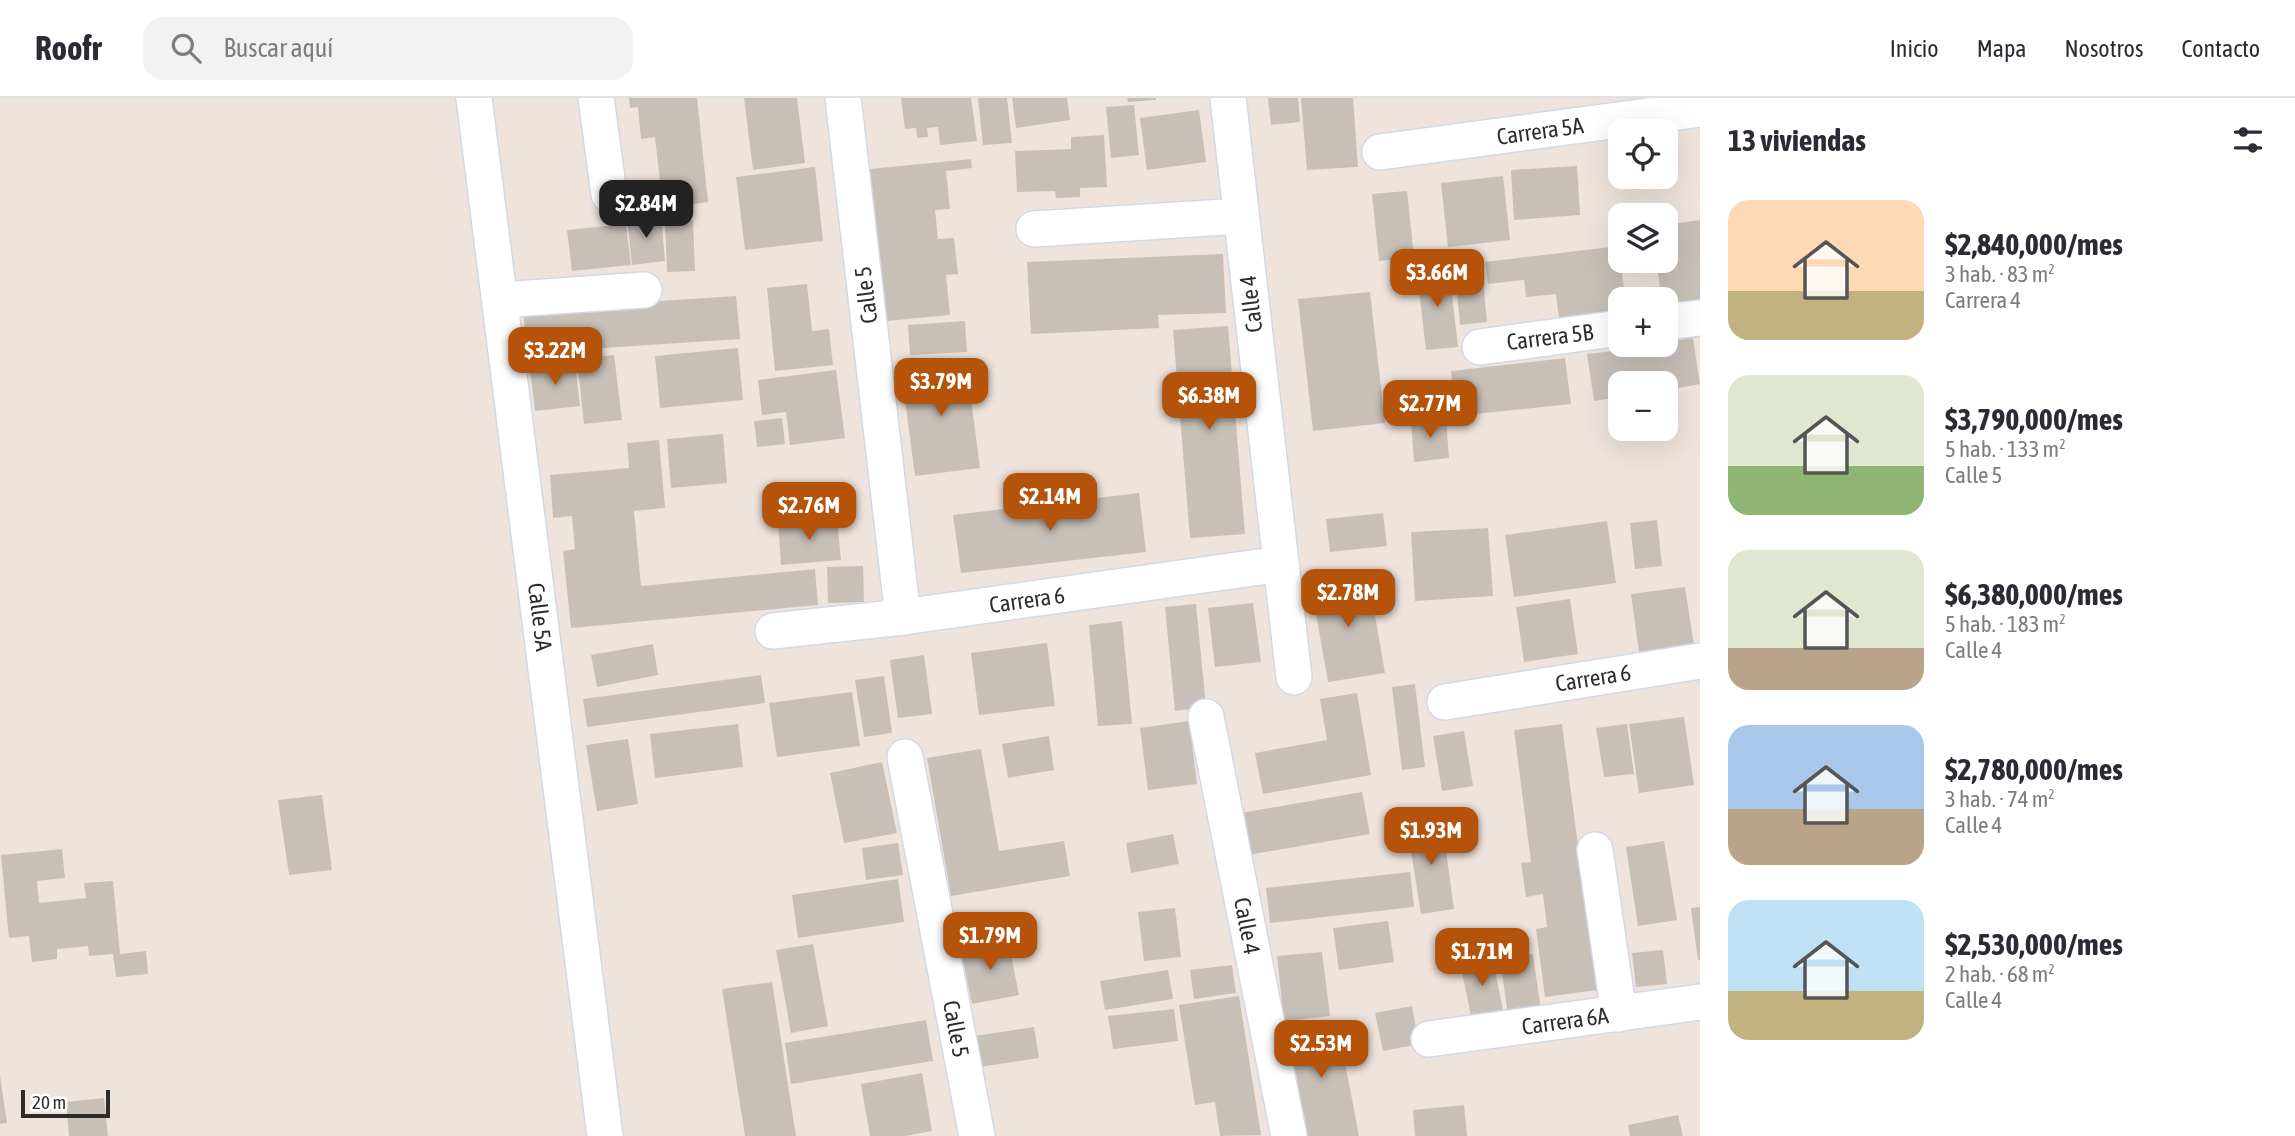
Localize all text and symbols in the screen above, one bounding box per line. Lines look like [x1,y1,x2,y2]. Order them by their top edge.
search box [143,17,633,80]
text: Roofr [35,29,101,67]
icon: search [167,29,205,67]
text: Buscar aquí [223,33,333,63]
text: Inicio [1890,35,1939,62]
text: Mapa [1977,35,2026,62]
text: Nosotros [2064,35,2143,62]
text: Contacto [2181,35,2260,62]
street label: Carrera 5A [1495,112,1586,150]
map controls [1608,119,1678,441]
button: locate [1608,119,1678,189]
icon: filters [2229,121,2267,159]
text: 13 viviendas [1728,123,1866,157]
pin: $2.84M [589,180,703,240]
text: $2.84M [615,190,677,216]
button: layers [1608,203,1678,273]
text: $2,840,000/mes [1945,227,2123,261]
icon: home [1784,228,1868,312]
pin: $3.66M [1380,250,1494,309]
text: $3.66M [1406,259,1468,285]
text: 3 hab. · 83 m² [1945,261,2055,287]
street label: Calle 5 [850,265,882,325]
street label: Calle 4 [1235,274,1267,334]
button: + [1608,287,1678,357]
text: Carrera 4 [1945,287,2021,313]
street label: Carrera 5B [1505,319,1595,355]
pin: $3.22M [498,328,612,387]
text: $3.22M [524,337,586,363]
pin: $3.79M [884,358,998,418]
text: $3.79M [910,368,972,394]
button: − [1608,371,1678,441]
pin: $6.38M [1152,372,1266,432]
pin: $2.77M [1373,380,1487,440]
text: $6.38M [1178,382,1240,408]
text: $2.77M [1399,390,1461,416]
text: $3,790,000/mes [1945,402,2123,436]
icon: home [1784,403,1868,487]
text: 5 hab. · 133 m² [1945,436,2066,462]
text: Calle 5 [1945,462,2002,488]
pin: $2.14M [993,474,1107,533]
pin: $2.76M [752,482,866,542]
text: $2.14M [1019,483,1081,509]
text: $2.76M [778,492,840,518]
pin: $2.78M [1291,570,1405,629]
text: $6,380,000/mes [1945,577,2123,611]
icon: home [1784,578,1868,662]
text: $2.78M [1317,579,1379,605]
street label: Calle 5A [523,581,557,653]
street label: Carrera 6 [988,582,1066,618]
text: 5 hab. · 183 m² [1945,611,2066,637]
text: Calle 4 [1945,637,2002,663]
street label: Carrera 6 [1553,659,1633,697]
text: $2,780,000/mes [1945,752,2123,786]
icon: home [1784,753,1868,837]
text: 3 hab. · 74 m² [1945,786,2055,812]
pin: $1.93M [1374,808,1488,867]
text: Calle 4 [1945,812,2002,838]
text: $1.93M [1400,817,1462,843]
street label: Calle 4 [1229,895,1265,957]
pin: $1.79M [933,912,1047,972]
text: $1.79M [959,922,1021,948]
text: $2,530,000/mes [1945,927,2123,961]
pin: $1.71M [1425,928,1539,988]
icon: home [1784,928,1868,1012]
text: $1.71M [1451,938,1513,964]
text: 2 hab. · 68 m² [1945,961,2055,987]
text: Calle 4 [1945,987,2002,1013]
street label: Calle 5 [938,998,974,1060]
street label: Carrera 6A [1520,1002,1611,1040]
pin: $2.53M [1264,1020,1378,1080]
text: $2.53M [1290,1030,1352,1056]
scale bar [21,1087,110,1119]
text: 20 m [32,1091,66,1113]

